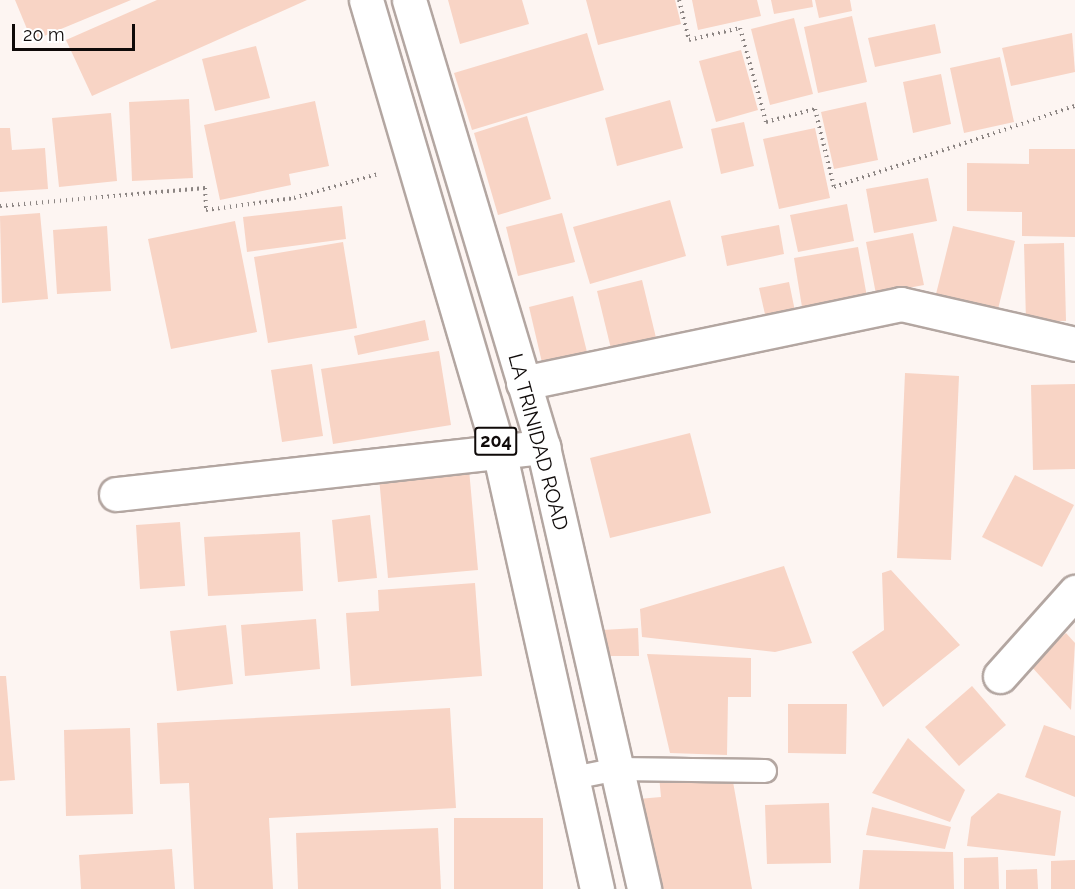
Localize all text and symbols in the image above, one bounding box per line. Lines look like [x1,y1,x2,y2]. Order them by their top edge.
scale bar [15,12,138,50]
text: 20 m [23,24,65,45]
street label: LA TRINIDAD ROAD [503,351,573,533]
road number: 204 [474,426,518,456]

